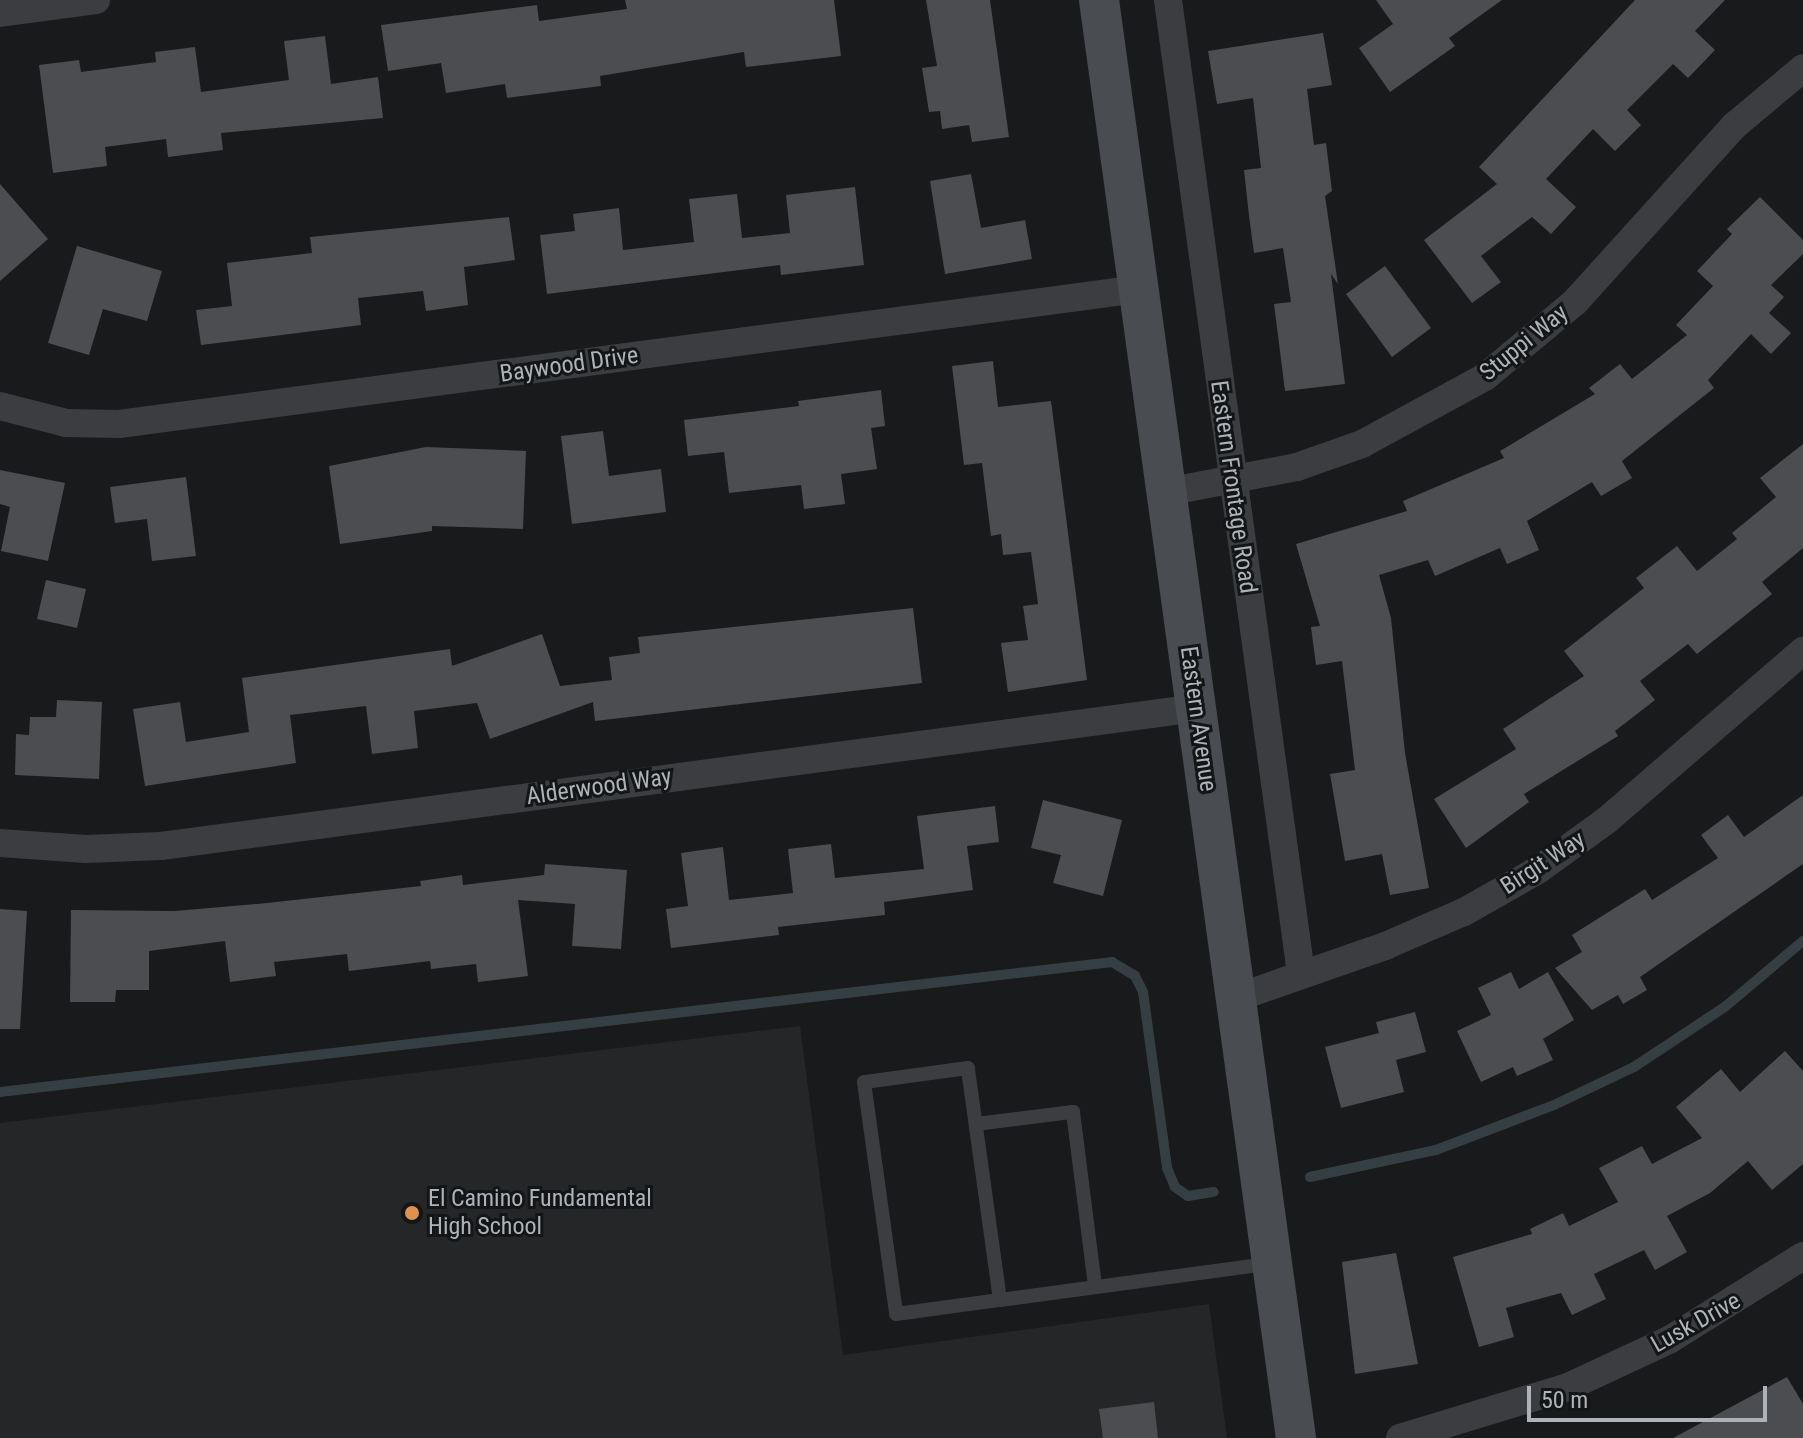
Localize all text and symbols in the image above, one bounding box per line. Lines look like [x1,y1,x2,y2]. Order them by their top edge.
street label: Stuppi Way [1474,299,1574,387]
street label: Baywood Drive [498,341,640,389]
street label: Eastern Frontage Road [1204,379,1262,595]
street label: Eastern Avenue [1174,645,1222,793]
street label: Alderwood Way [525,763,673,811]
street label: Birgit Way [1495,825,1591,901]
place label: El Camino Fundamental High School [428,1185,652,1241]
marker: El Camino Fundamental High School [403,1204,421,1222]
street label: Lusk Drive [1646,1287,1746,1359]
scale bar [1531,1370,1771,1420]
text: 50 m [1541,1386,1588,1414]

